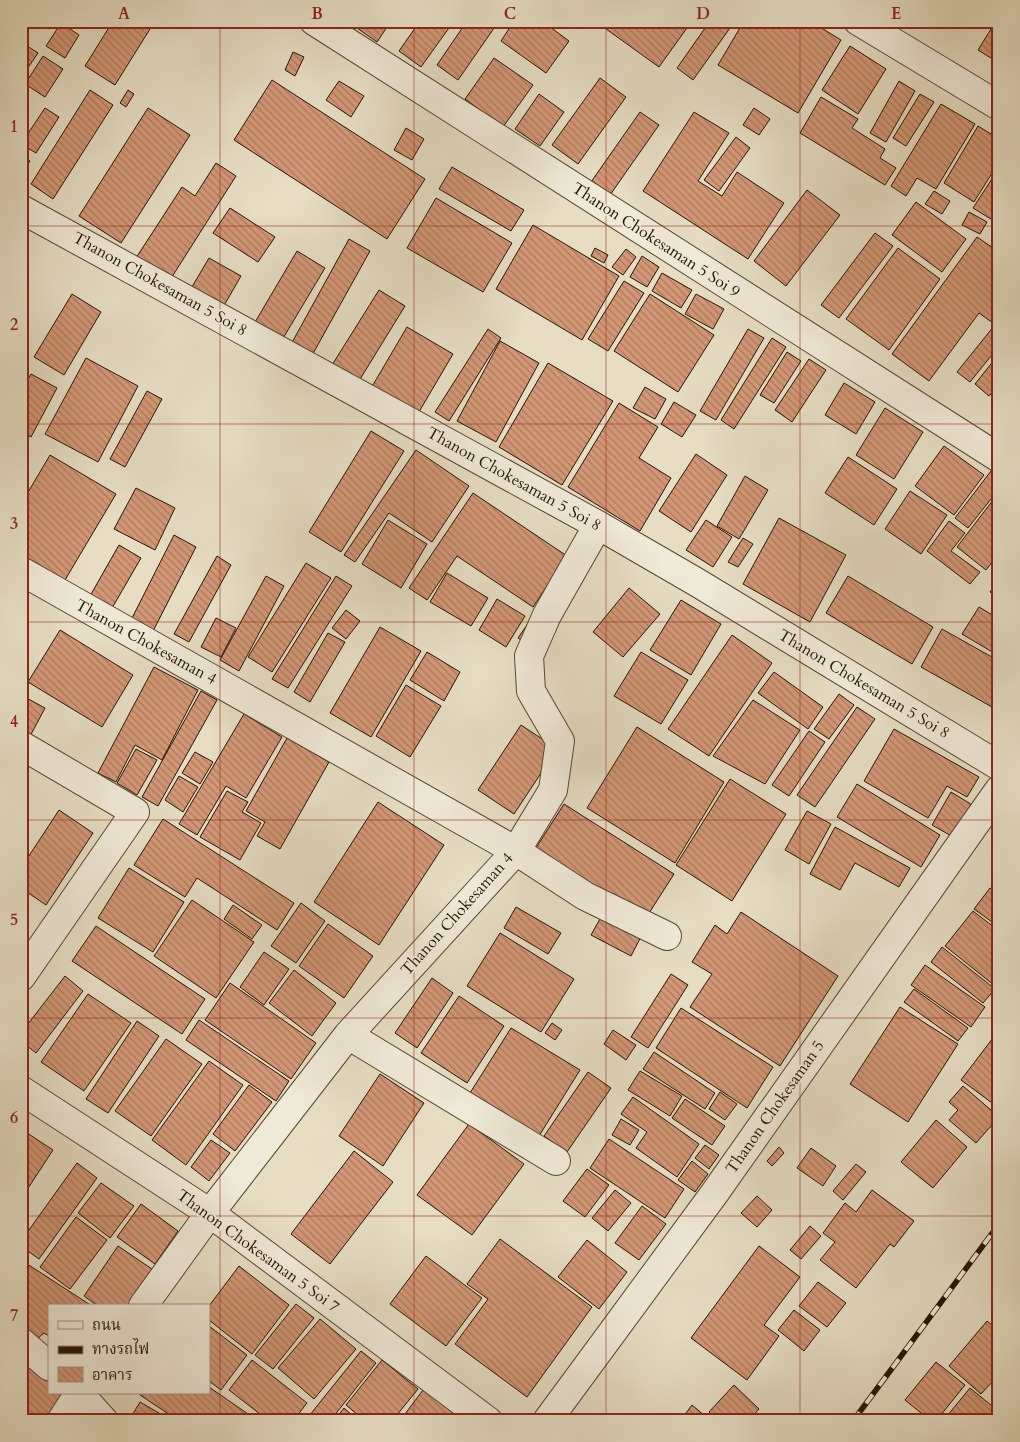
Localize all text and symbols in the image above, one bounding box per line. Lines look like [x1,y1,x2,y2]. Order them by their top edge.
text: A [118,3,130,25]
text: B [311,3,323,25]
text: C [504,3,516,25]
text: D [696,3,710,25]
text: E [891,3,901,25]
text: 1 [10,116,18,138]
street label: Thanon Chokesaman 5 Soi 9 [568,177,744,303]
street label: Thanon Chokesaman 5 Soi 8 [69,227,251,341]
text: 2 [10,314,18,336]
street label: Thanon Chokesaman 5 Soi 8 [423,422,605,536]
text: 3 [10,513,18,535]
street label: Thanon Chokesaman 4 [71,594,221,690]
street label: Thanon Chokesaman 5 Soi 8 [774,624,954,744]
text: 4 [10,711,18,733]
street label: Thanon Chokesaman 4 [396,848,518,980]
text: 5 [10,909,18,931]
street label: Thanon Chokesaman 5 [721,1036,829,1178]
text: 6 [10,1107,18,1129]
street label: Thanon Chokesaman 5 Soi 7 [172,1184,344,1318]
legend [48,1304,210,1394]
text: 7 [10,1305,18,1327]
text: ถนน [92,1315,121,1335]
text: ทางรถไฟ [92,1338,149,1359]
text: อาคาร [92,1365,132,1385]

